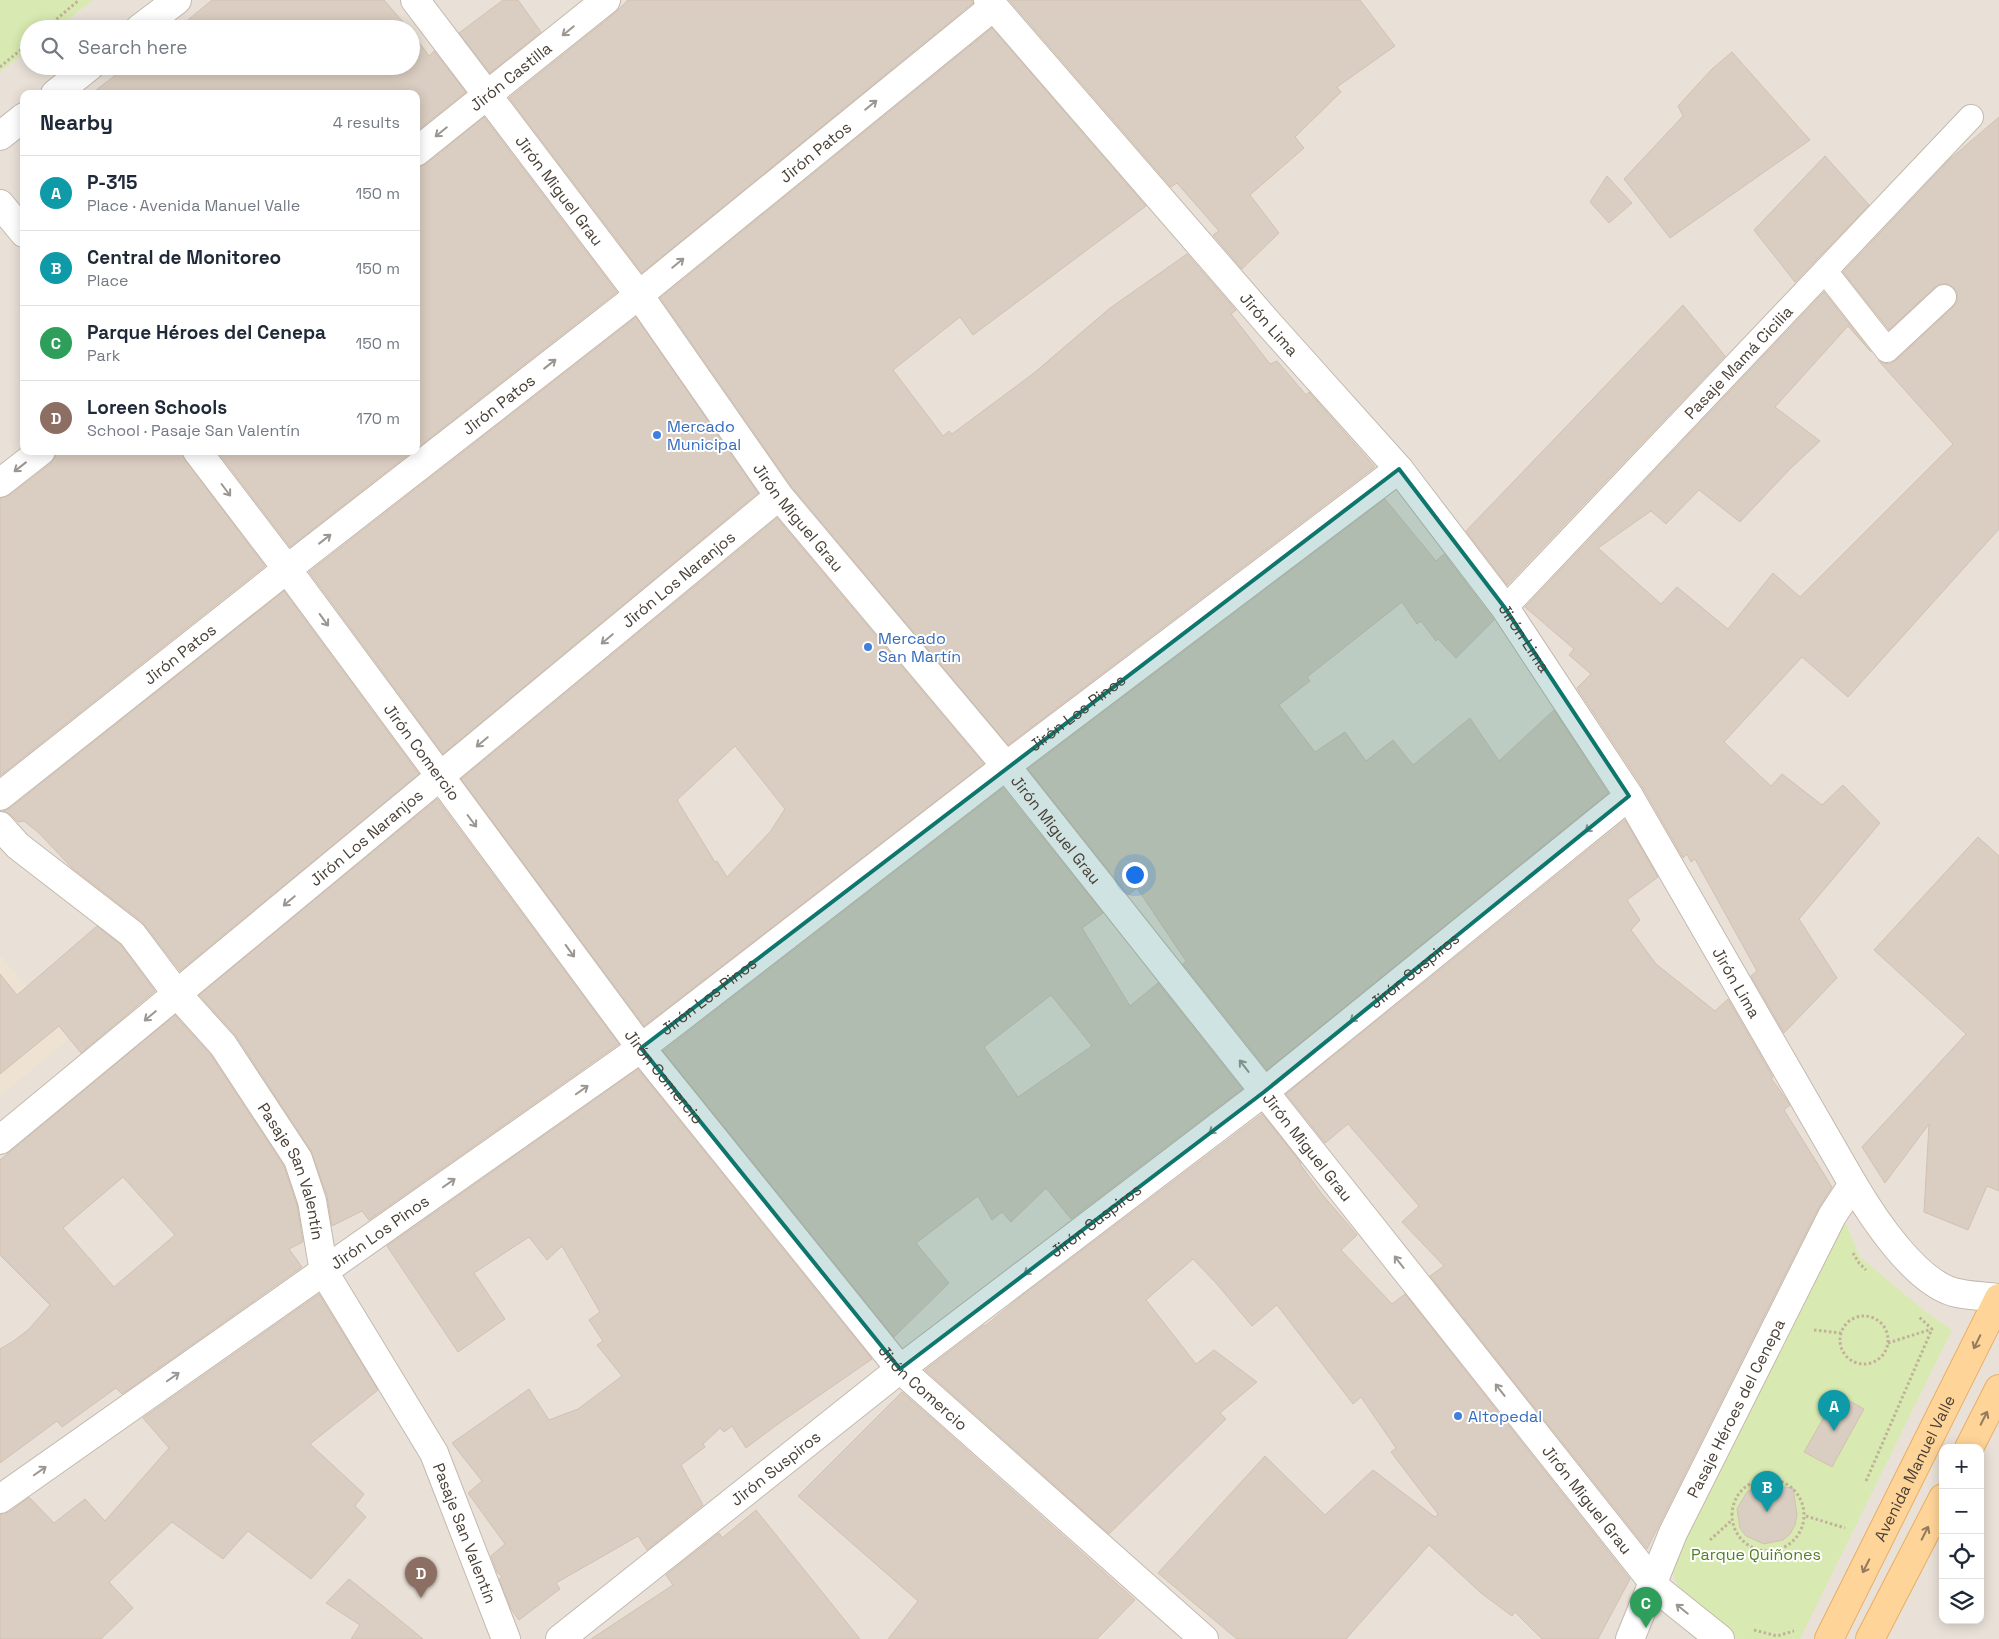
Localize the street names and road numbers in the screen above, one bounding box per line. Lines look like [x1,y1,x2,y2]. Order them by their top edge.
street label: Jirón Castilla [465,37,556,116]
street label: Jirón Patos [775,116,855,187]
street label: Jirón Miguel Grau [511,131,608,250]
street label: Jirón Lima [1235,288,1303,360]
street label: Pasaje Mamá Cicilia [1680,301,1797,423]
street label: Jirón Patos [458,369,539,439]
street label: Jirón Miguel Grau [749,459,848,576]
street label: Jirón Los Naranjos [617,526,739,632]
street label: Jirón Lima [1494,599,1555,676]
street label: Jirón Patos [139,619,220,689]
street label: Jirón Los Pinos [1024,669,1130,756]
street label: Jirón Comercio [379,699,465,805]
street label: Jirón Miguel Grau [1007,771,1106,888]
street label: Jirón Los Naranjos [305,784,427,890]
street label: Jirón Suspiros [1365,928,1463,1013]
street label: Jirón Lima [1708,943,1765,1022]
street label: Jirón Los Pinos [656,952,761,1040]
street label: Jirón Comercio [620,1025,709,1128]
street label: Jirón Miguel Grau [1258,1088,1358,1206]
street label: Pasaje San Valentín [253,1098,329,1241]
street label: Jirón Suspiros [1046,1179,1146,1262]
street label: Jirón Los Pinos [326,1190,433,1274]
street label: Pasaje Héroes del Cenepa [1682,1315,1789,1501]
street label: Jirón Comercio [874,1340,972,1435]
street label: Avenida Manuel Valle [1869,1391,1959,1545]
street label: Jirón Suspiros [726,1426,825,1510]
street label: Jirón Miguel Grau [1538,1441,1637,1558]
street label: Pasaje San Valentín [428,1460,502,1606]

